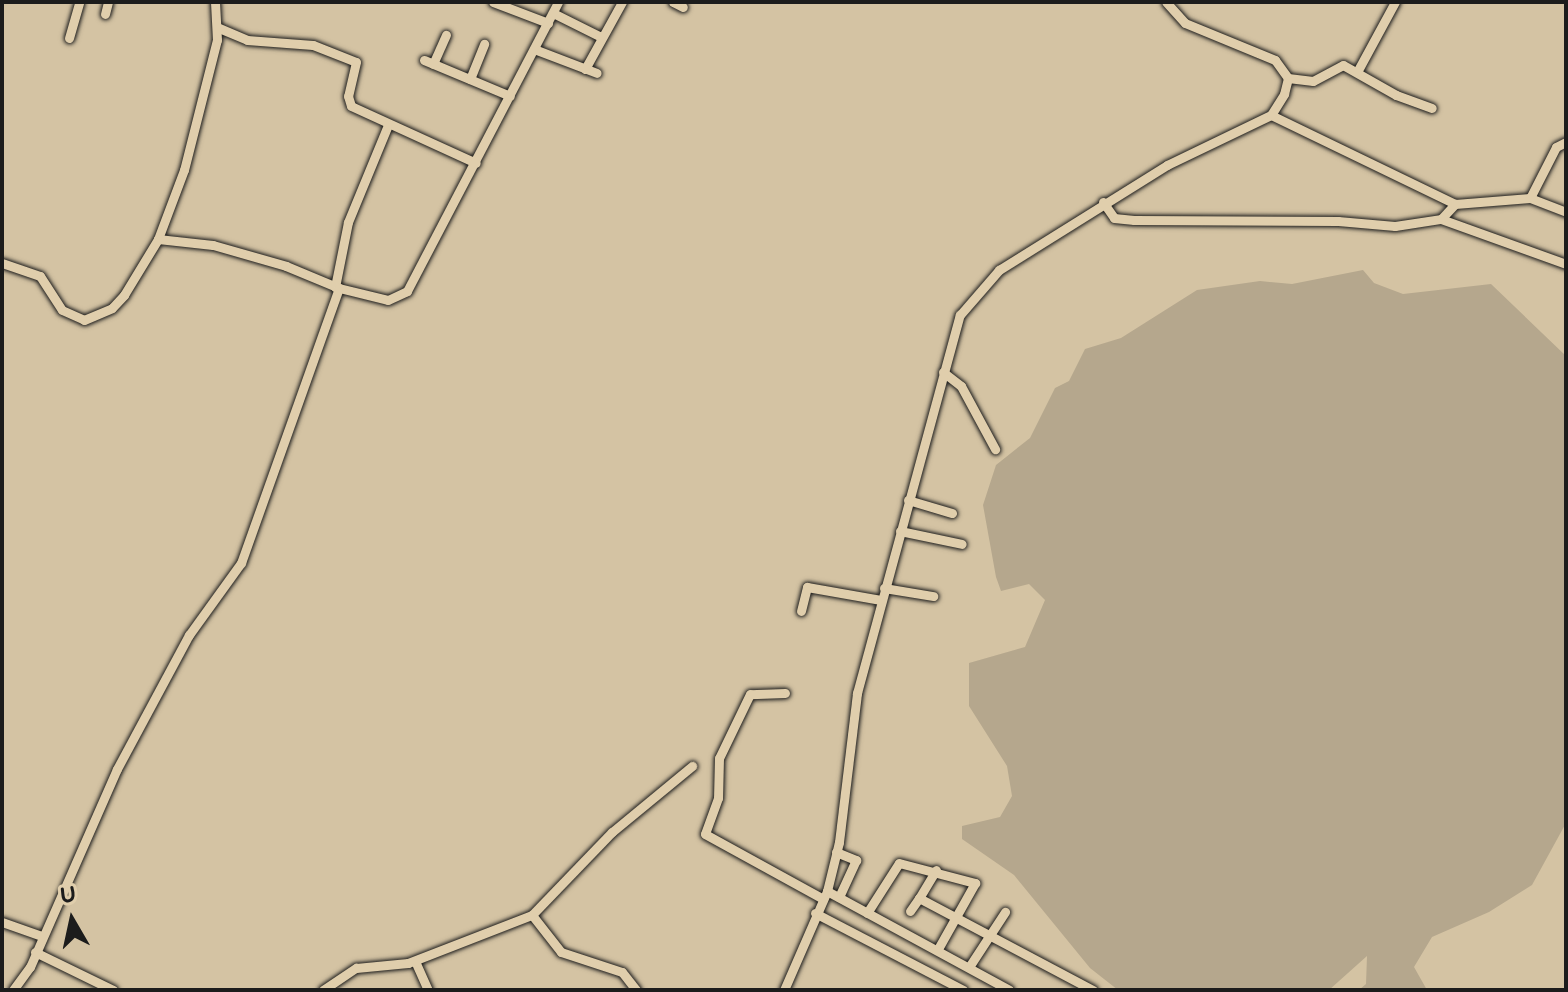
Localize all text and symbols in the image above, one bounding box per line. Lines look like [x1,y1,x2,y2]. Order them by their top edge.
north arrow [32,880,112,960]
text: U [58,881,78,910]

